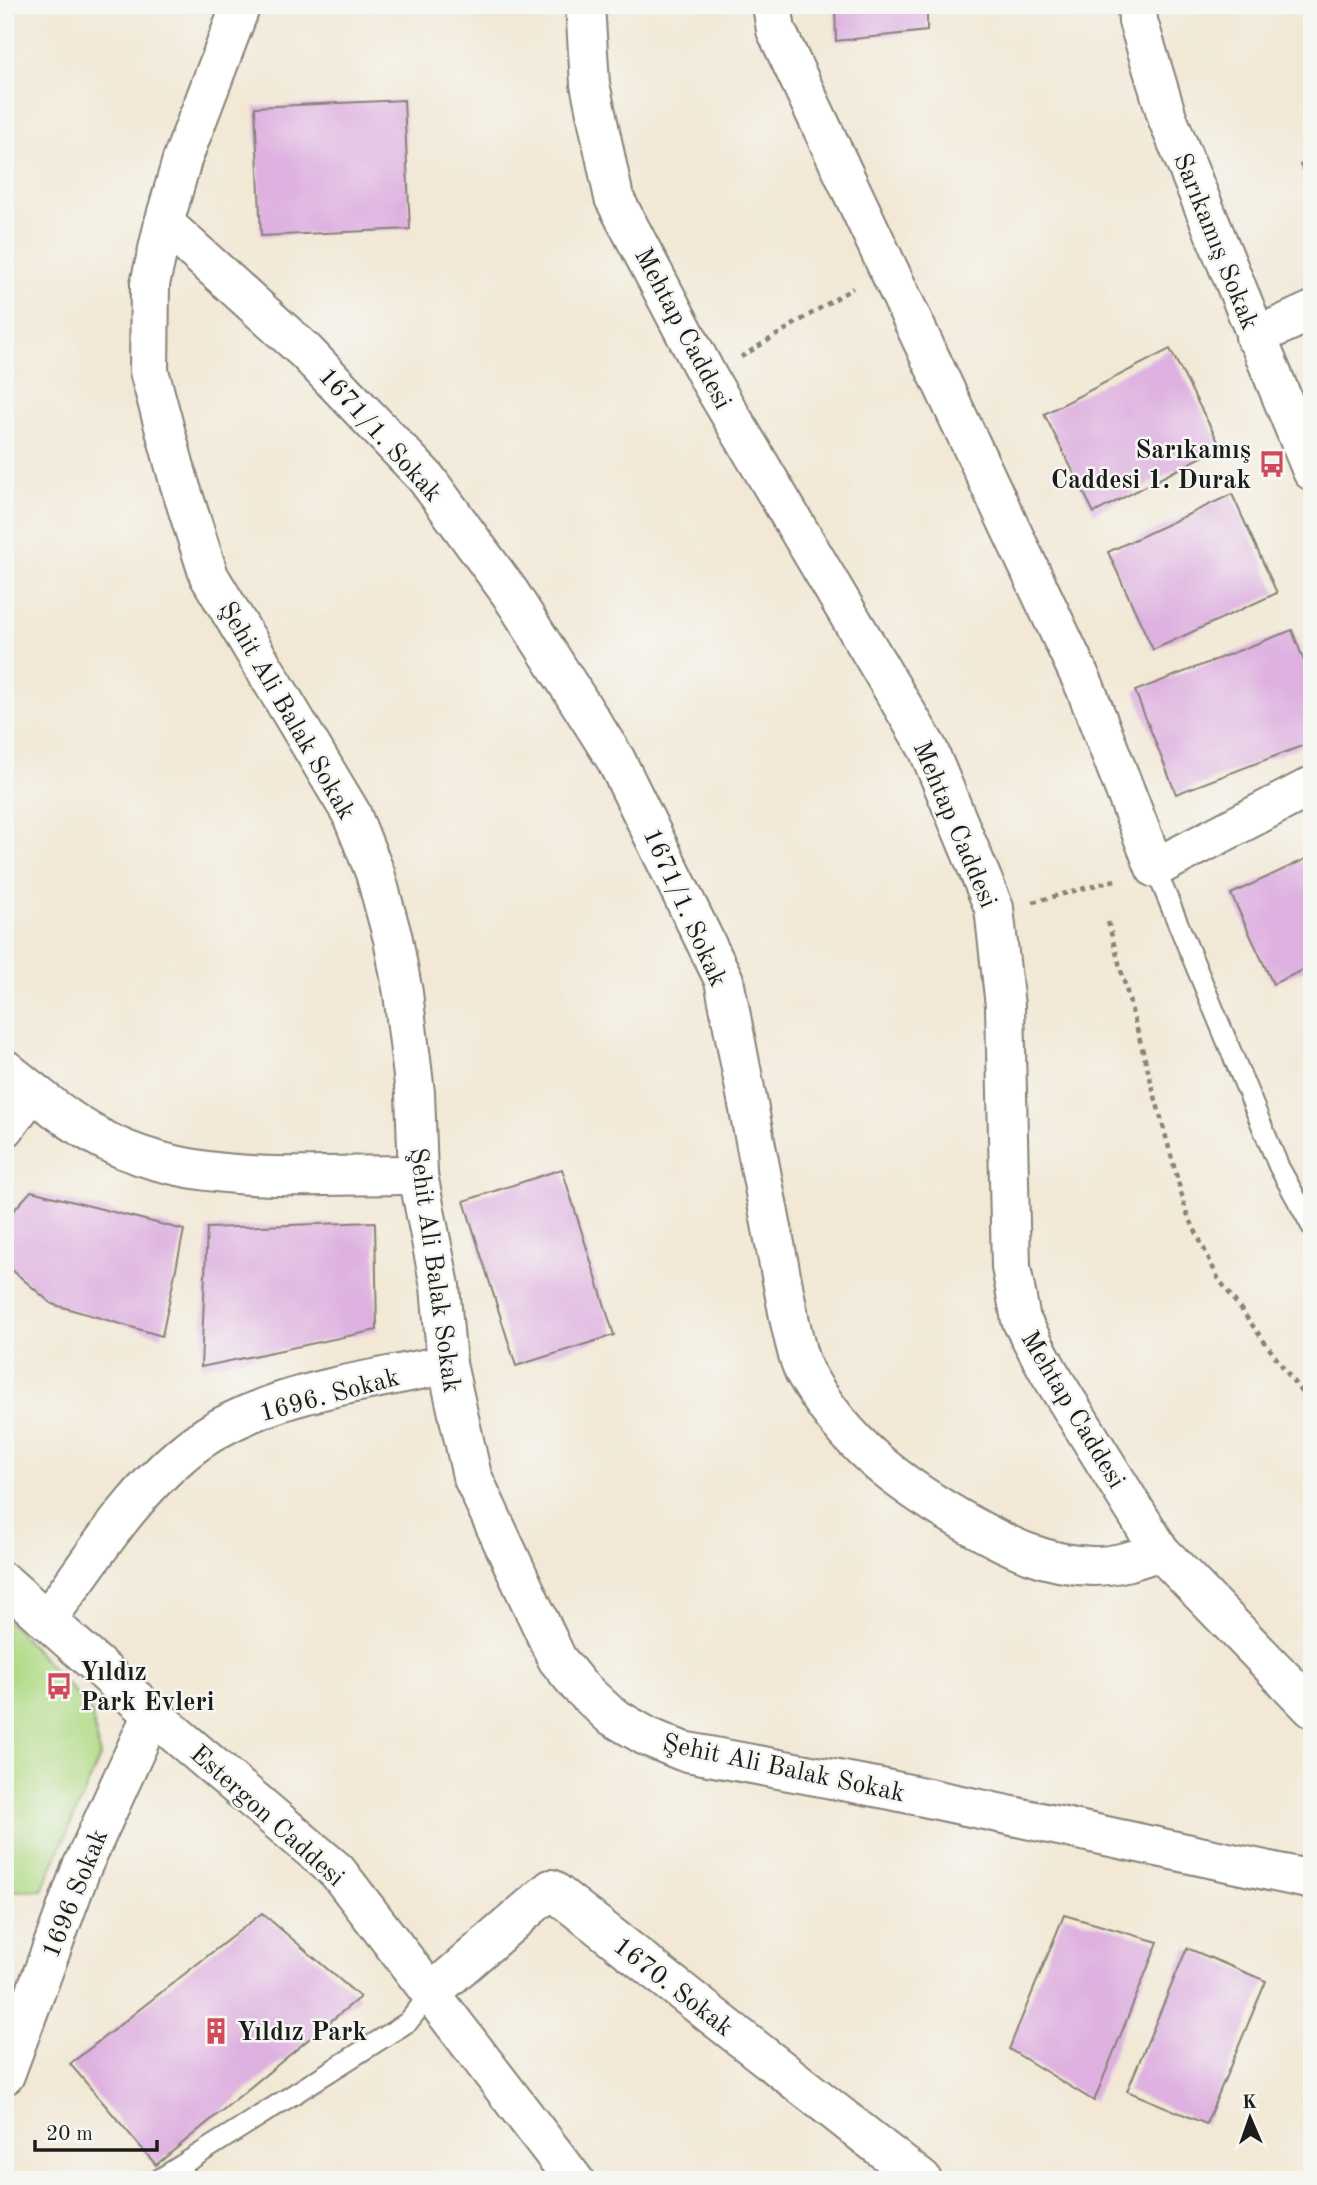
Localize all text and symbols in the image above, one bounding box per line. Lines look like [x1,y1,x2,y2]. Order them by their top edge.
street label: Sarıkamış Sokak [1168,150,1262,334]
street label: Mehtap Caddesi [629,244,736,414]
street label: 1671/1. Sokak [313,363,446,507]
place label: Sarıkamış Caddesi 1. Durak [1051,438,1251,494]
bus stop icon: Sarıkamış Caddesi 1. Durak [1257,449,1287,479]
street label: Şehit Ali Balak Sokak [213,597,359,825]
street label: Mehtap Caddesi [907,738,1001,912]
street label: 1671/1. Sokak [638,825,731,991]
street label: Şehit Ali Balak Sokak [404,1146,464,1394]
street label: Mehtap Caddesi [1015,1327,1129,1493]
street label: 1696. Sokak [257,1365,402,1427]
place label: Yıldız Park Evleri [80,1660,214,1716]
bus stop icon: Yıldız Park Evleri [44,1671,74,1701]
street label: Şehit Ali Balak Sokak [660,1731,907,1807]
street label: Estergon Caddesi [185,1741,349,1892]
street label: 1696 Sokak [38,1826,113,1962]
street label: 1670. Sokak [608,1933,737,2042]
building icon: Yıldız Park [201,2016,231,2046]
place label: Yıldız Park [237,2020,367,2046]
north arrow [1216,2084,1286,2154]
text: K [1242,2094,1258,2113]
scale bar [35,2108,158,2152]
text: 20 m [46,2124,93,2145]

